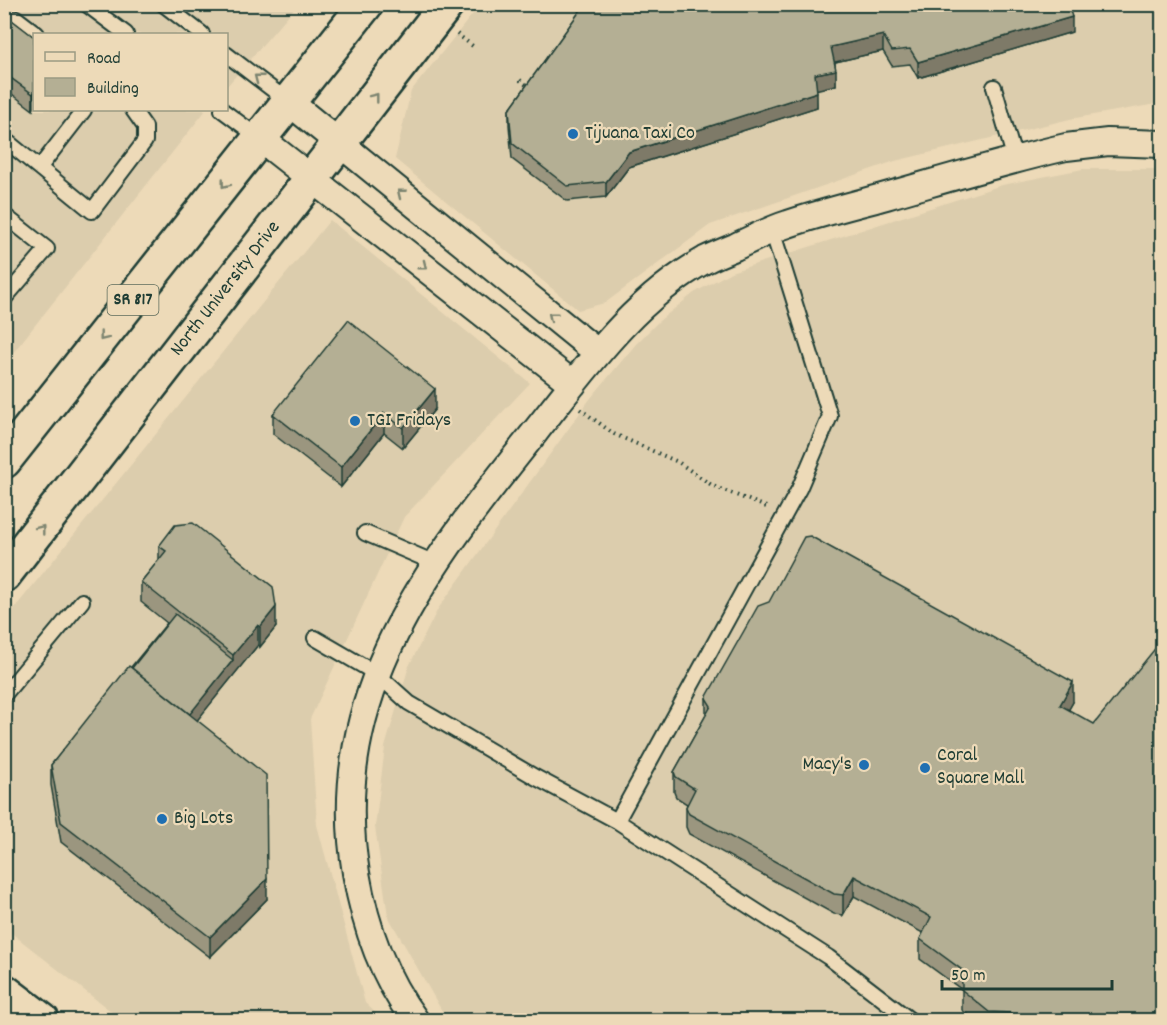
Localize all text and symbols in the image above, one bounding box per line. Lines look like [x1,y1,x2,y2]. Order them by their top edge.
legend [33,33,228,111]
text: Road [87,47,121,72]
one-way arrow [253,74,264,85]
text: Building [87,77,139,102]
one-way arrow [368,93,379,104]
place label: Tijuana Taxi Co [585,120,695,148]
marker: Tijuana Taxi Co [566,127,580,141]
one-way arrow [221,178,232,189]
one-way arrow [397,189,408,200]
street label: North University Drive [164,215,288,363]
one-way arrow [416,258,427,269]
road number: SR 817 [108,285,158,315]
one-way arrow [548,313,559,324]
one-way arrow [100,330,111,341]
place label: TGI Fridays [367,407,451,435]
marker: TGI Fridays [348,414,362,428]
one-way arrow [33,524,44,535]
place label: Coral Square Mall [937,742,1024,793]
place label: Macy's [802,751,852,779]
marker: Macy's [857,758,871,772]
marker: Coral Square Mall [918,761,932,775]
place label: Big Lots [174,805,233,833]
marker: Big Lots [155,812,169,826]
scale bar [942,953,1112,991]
text: 50 m [951,964,986,989]

